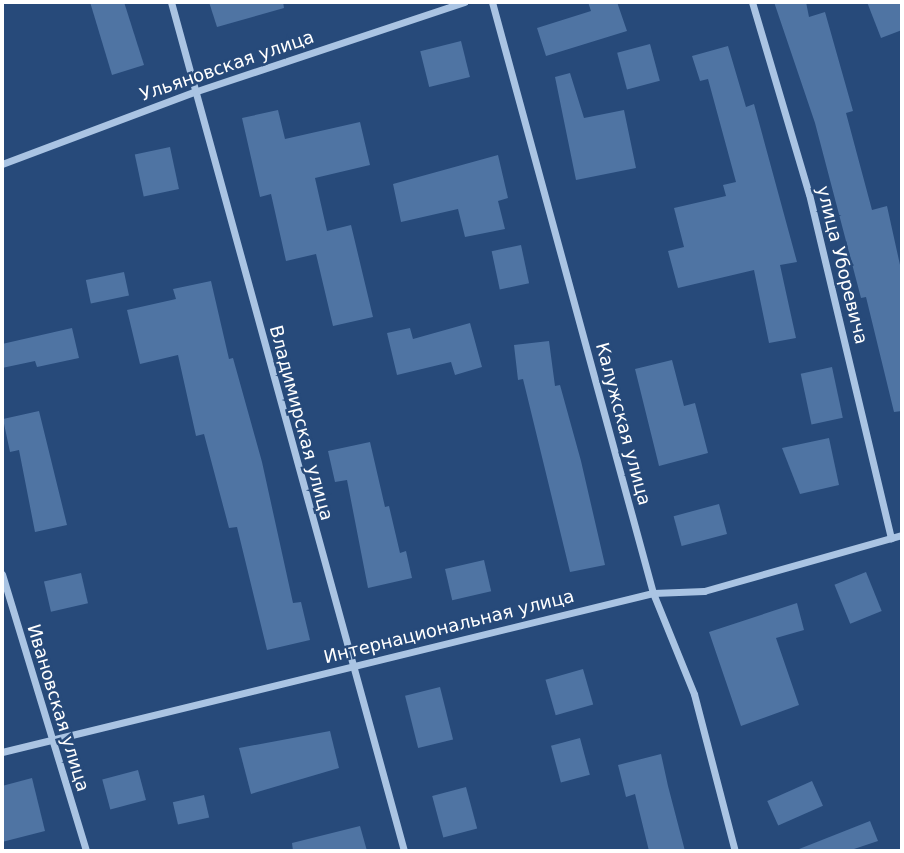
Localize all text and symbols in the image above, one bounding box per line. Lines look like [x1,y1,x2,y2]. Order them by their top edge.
street label: Ульяновская улица [137,26,317,106]
street label: улица Уборевича [812,184,872,346]
street label: Владимирская улица [265,323,337,523]
street label: Калужская улица [591,340,655,508]
street label: Интернациональная улица [322,585,576,669]
street label: Ивановская улица [22,622,94,794]

